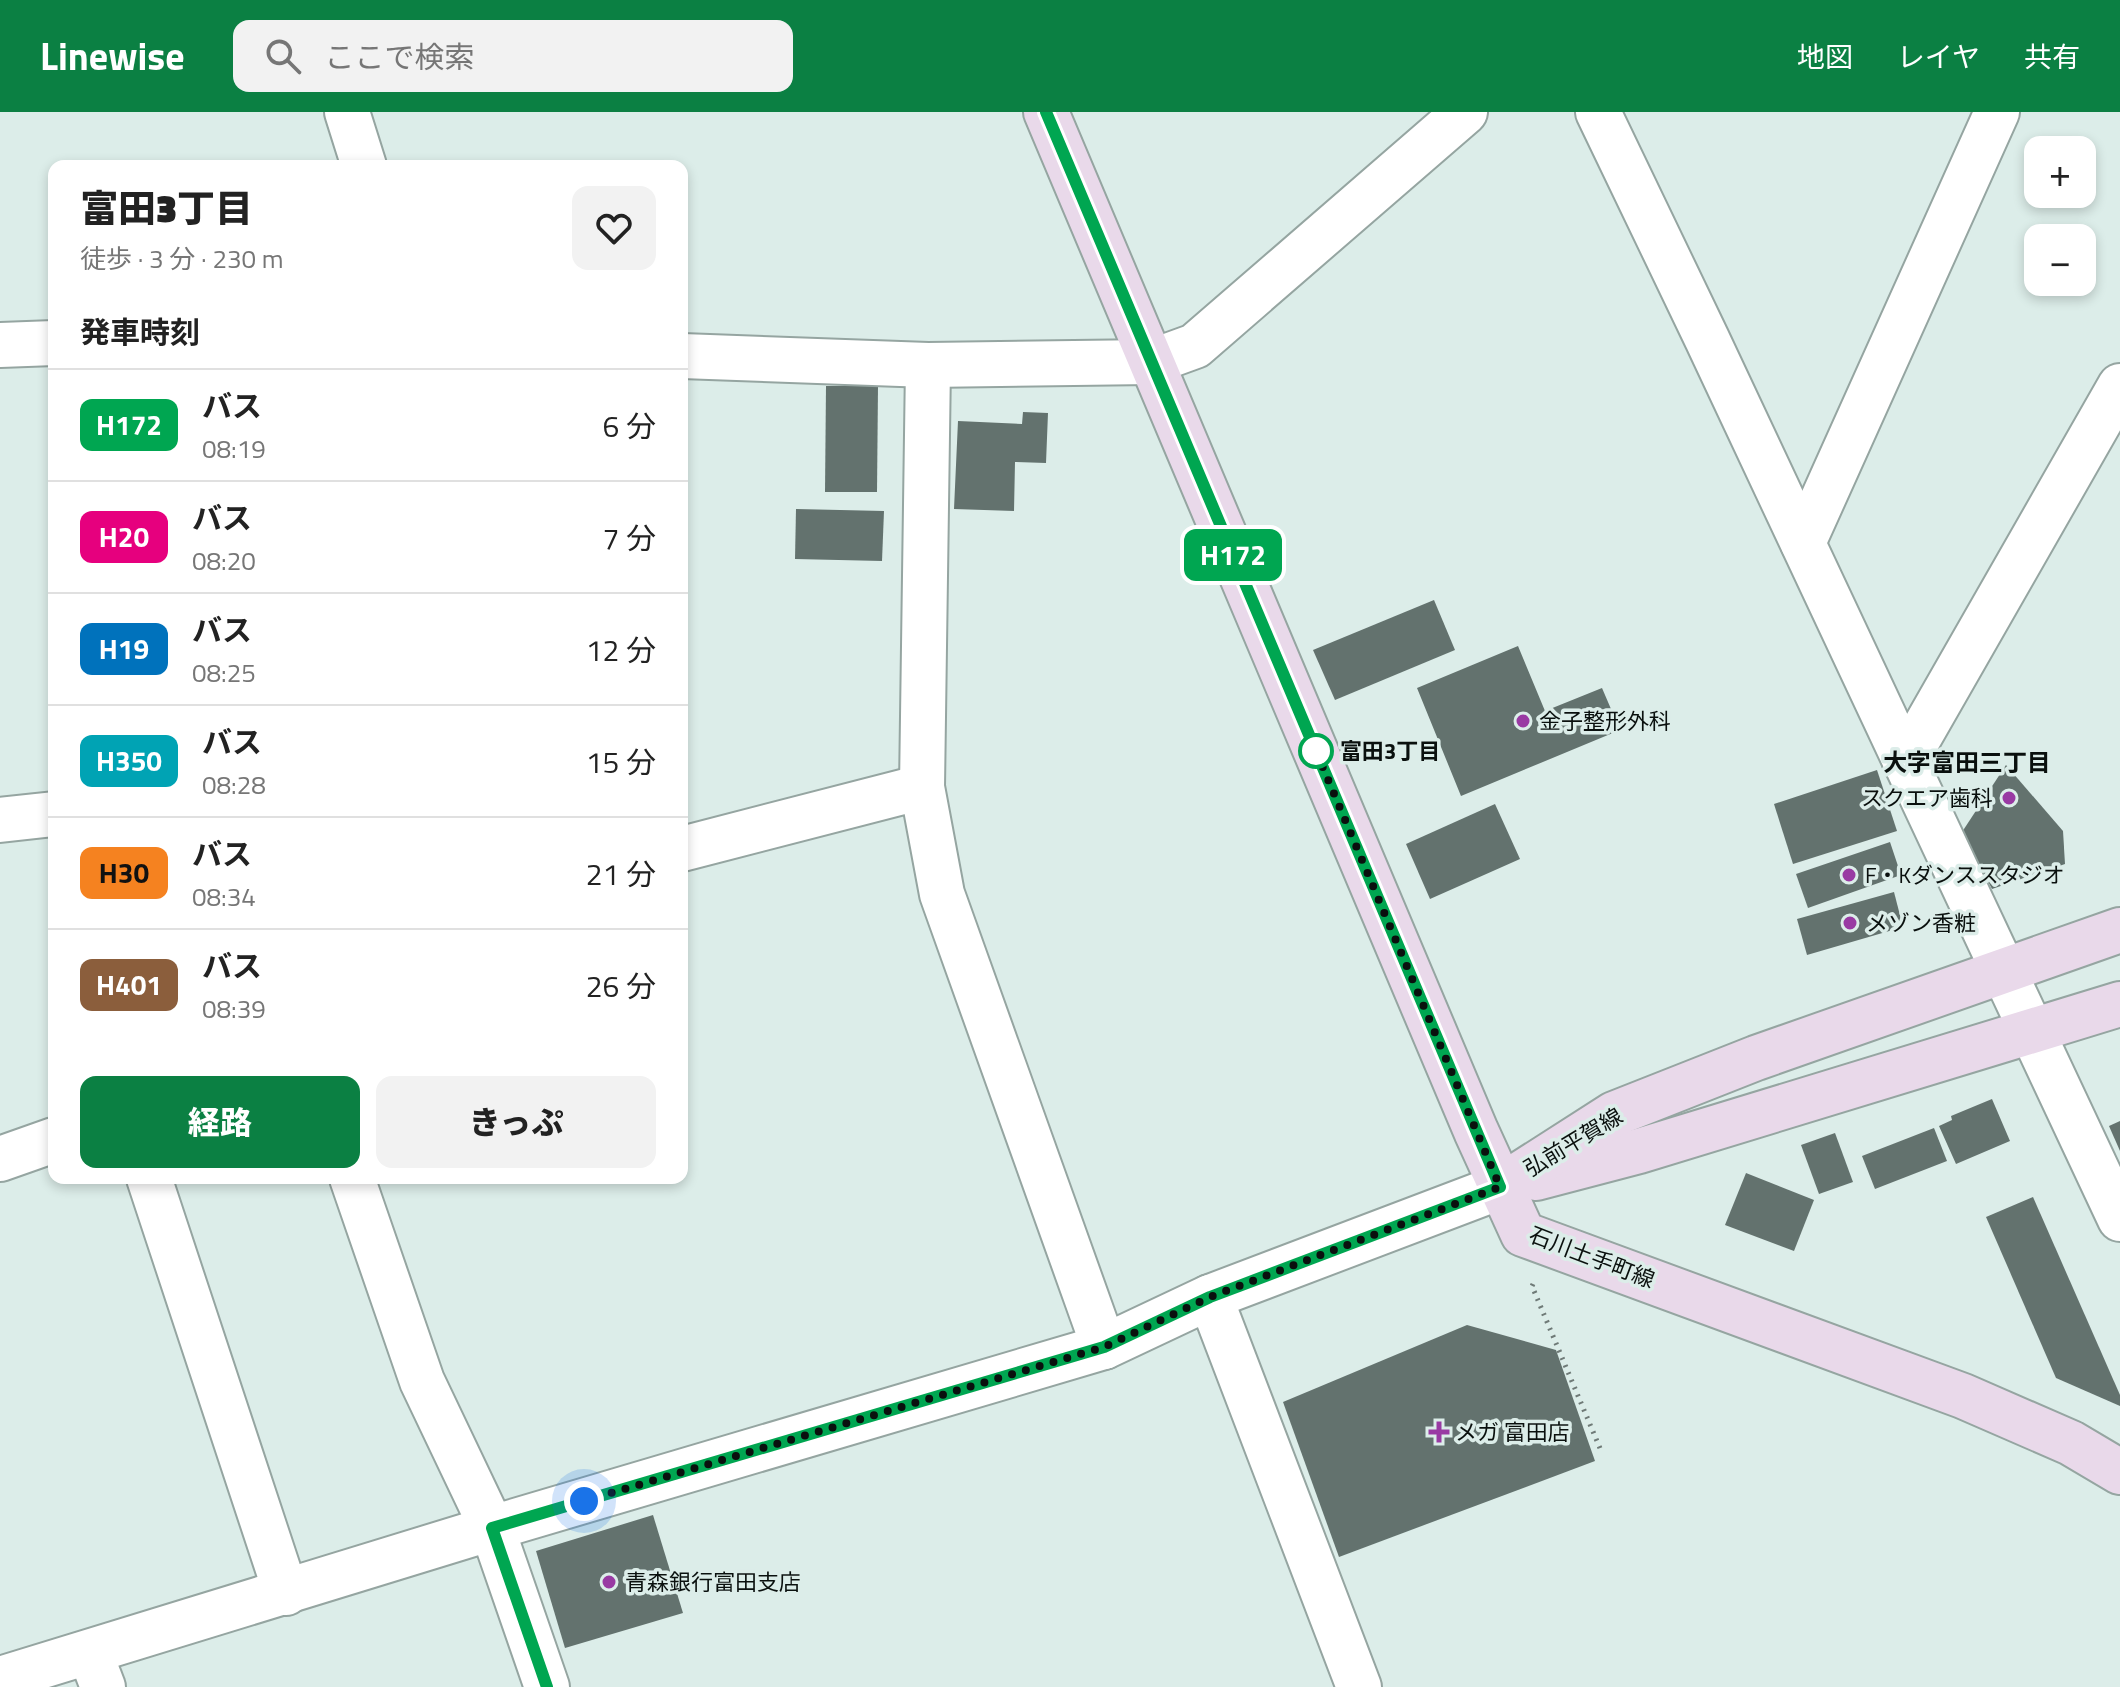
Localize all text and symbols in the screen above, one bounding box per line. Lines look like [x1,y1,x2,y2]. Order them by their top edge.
search box [233,20,793,92]
text: Linewise [40,27,185,85]
icon: search [261,34,305,78]
text: ここで検索 [325,34,475,80]
text: 地図 [1797,35,1853,78]
text: レイヤ [1897,35,1980,78]
text: 共有 [2024,35,2080,78]
map controls [2024,136,2096,296]
button: + [2024,136,2096,208]
text: 富田3丁目 [80,179,253,237]
button: heart [572,186,656,270]
button: − [2024,224,2096,296]
text: 徒歩 · 3 分 · 230 m [80,239,284,278]
text: 発車時刻 [80,309,200,355]
text: バス [202,383,262,429]
text: H172 [96,403,162,446]
text: 6 分 [603,403,656,449]
text: 08:19 [202,429,266,468]
text: バス [192,495,252,541]
text: H20 [99,515,149,558]
text: 7 分 [603,515,656,561]
line badge: H172 [1177,529,1289,581]
text: H172 [1200,533,1266,576]
text: 08:20 [192,541,256,580]
text: バス [192,607,252,653]
text: H19 [99,627,149,670]
text: 12 分 [586,627,656,673]
text: 08:25 [192,653,256,692]
place label: 金子整形外科 [1539,704,1671,738]
marker: 金子整形外科 [1514,712,1532,730]
text: バス [202,719,262,765]
marker: 富田3丁目 [1299,734,1333,768]
place label: 富田3丁目 [1340,734,1440,768]
text: H350 [96,739,162,782]
text: 15 分 [586,739,656,785]
district label: 大字富田三丁目 [1883,744,2051,780]
text: 08:28 [202,765,266,804]
place label: スクエア歯科 [1861,781,1993,815]
marker: スクエア歯科 [2000,789,2018,807]
text: バス [192,831,252,877]
text: H30 [99,851,149,894]
text: 21 分 [586,851,656,897]
place label: F・Kダンススタジオ [1865,858,2065,892]
marker: F・Kダンススタジオ [1840,866,1858,884]
text: 08:34 [192,877,256,916]
place label: メゾン香粧 [1866,906,1976,940]
marker: メゾン香粧 [1841,914,1859,932]
text: バス [202,943,262,989]
text: H401 [96,963,162,1006]
text: 26 分 [586,963,656,1009]
text: 08:39 [202,989,266,1028]
button: 経路 [80,1076,360,1168]
button: きっぷ [376,1076,656,1168]
street label: 弘前平賀線 [1517,1099,1629,1185]
street label: 石川土手町線 [1524,1217,1660,1297]
place label: メガ 富田店 [1455,1415,1570,1449]
marker: メガ 富田店 [1430,1423,1448,1441]
your location [564,1481,604,1521]
place label: 青森銀行富田支店 [625,1565,801,1599]
marker: 青森銀行富田支店 [600,1573,618,1591]

